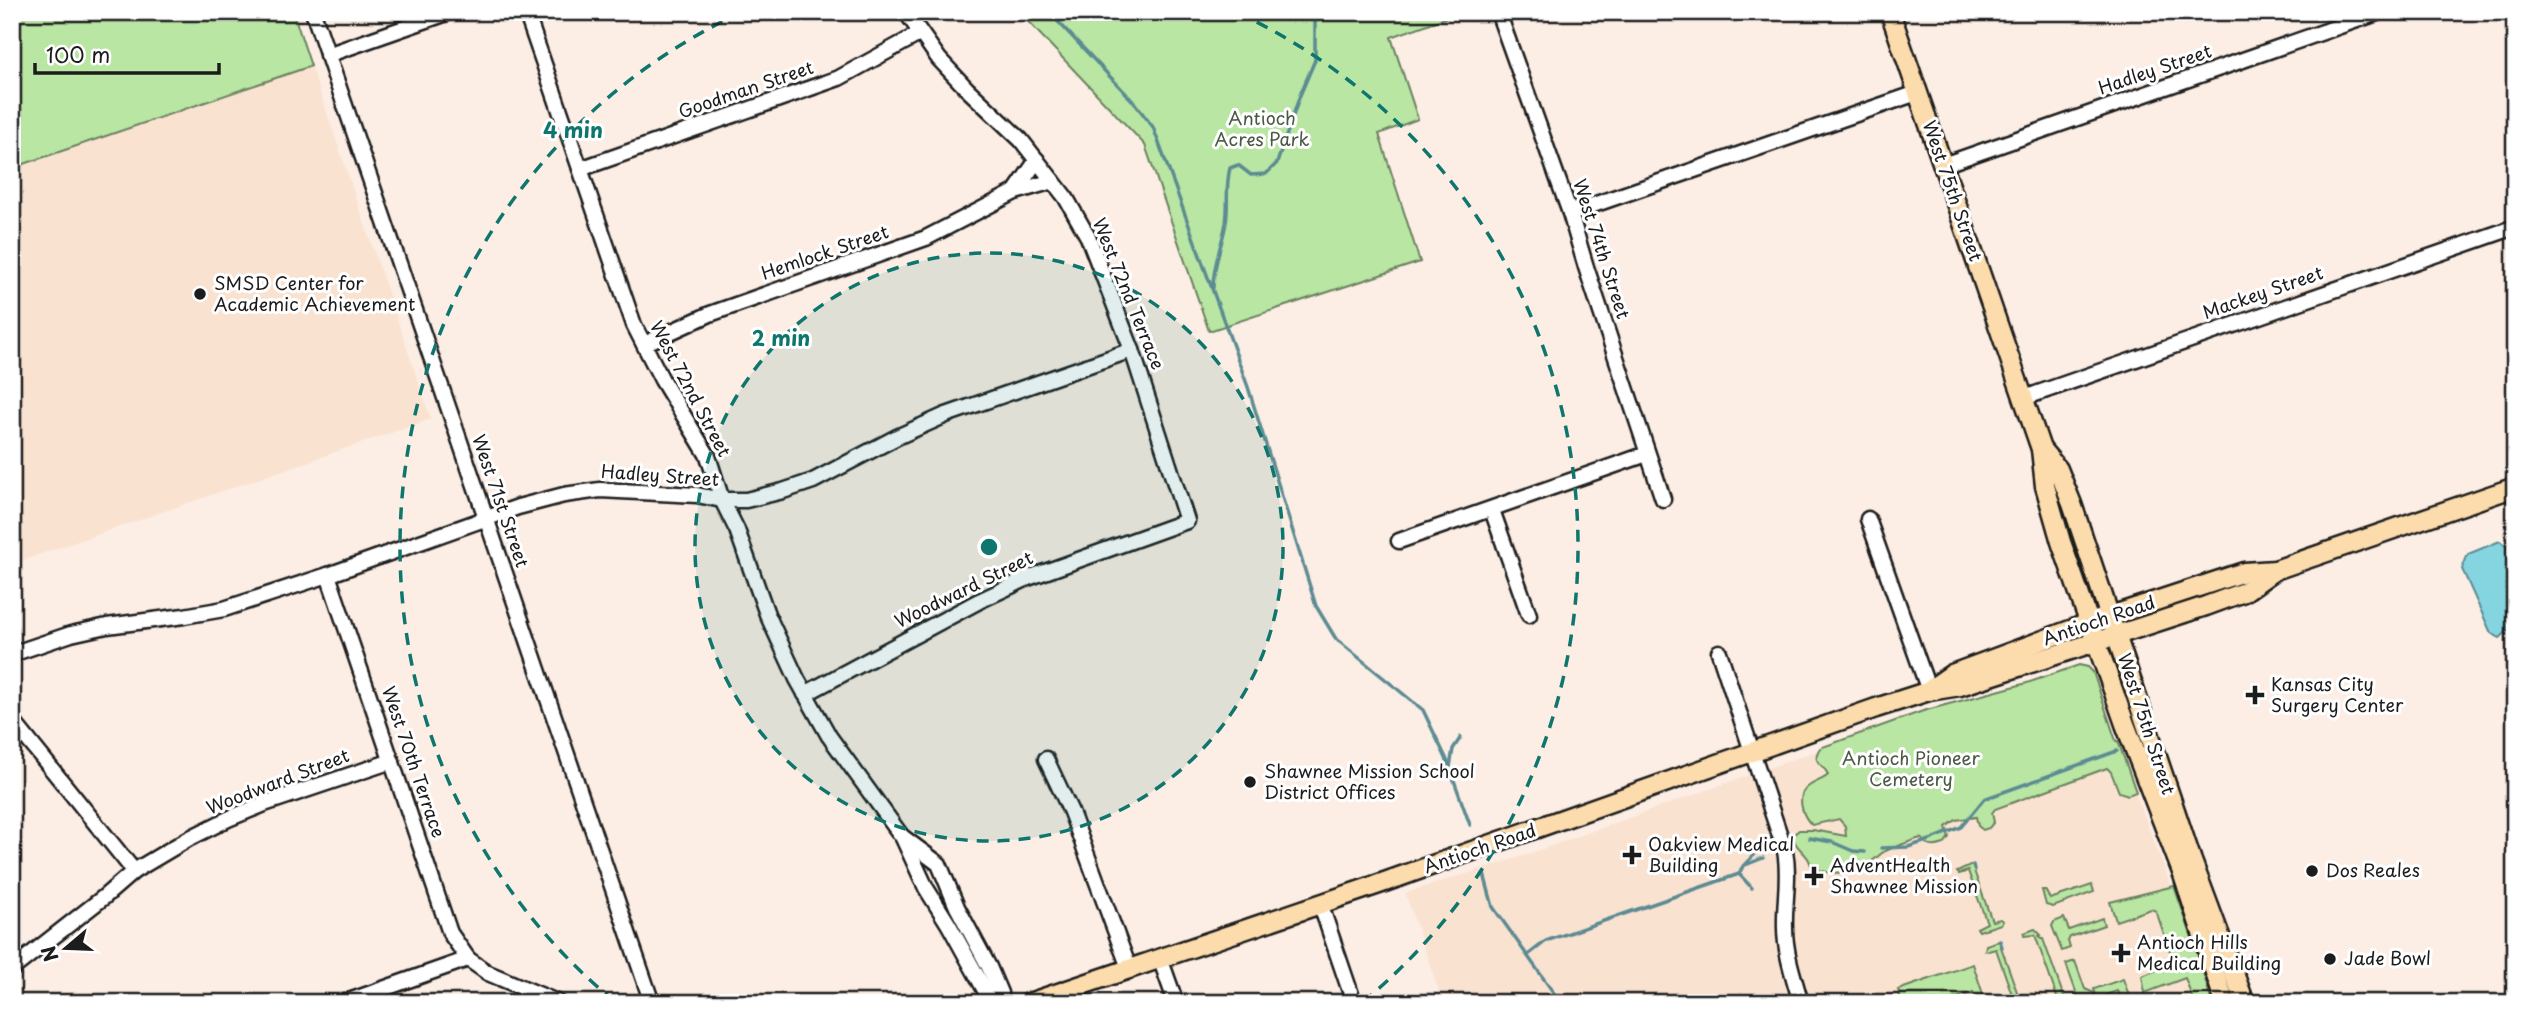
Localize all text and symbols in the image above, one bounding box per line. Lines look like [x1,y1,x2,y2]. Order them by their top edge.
scale bar [35,32,219,76]
street label: Hadley Street [2094,37,2215,101]
text: 100 m [46,38,110,70]
street label: Goodman Street [674,53,817,124]
park label: Antioch Acres Park [1214,104,1310,152]
text: 4 min [543,113,603,145]
street label: West 75th Street [1917,116,1990,265]
street label: West 74th Street [1567,175,1638,322]
street label: West 72nd Terrace [1087,213,1172,373]
street label: Hemlock Street [757,217,892,286]
street label: Mackey Street [2199,258,2326,325]
place label: SMSD Center for Academic Achievement [214,269,415,317]
marker: SMSD Center for Academic Achievement [192,286,208,302]
street label: West 72nd Street [644,315,739,461]
text: 2 min [752,321,810,353]
street label: West 71st Street [466,430,537,571]
street label: Hadley Street [600,457,720,492]
centre of rings [977,535,1001,559]
street label: Woodward Street [889,543,1037,634]
street label: Antioch Road [2039,588,2158,651]
street label: West 75th Street [2112,649,2183,798]
place label: Kansas City Surgery Center [2271,670,2404,718]
street label: West 70th Terrace [376,682,453,841]
marker: Kansas City Surgery Center [2245,685,2265,705]
street label: Woodward Street [202,741,353,820]
park label: Antioch Pioneer Cemetery [1842,744,1981,792]
place label: Shawnee Mission School District Offices [1264,757,1475,805]
marker: Shawnee Mission School District Offices [1242,774,1258,790]
street label: Antioch Road [1420,816,1539,879]
place label: Oakview Medical Building [1648,830,1794,878]
marker: Oakview Medical Building [1622,845,1642,865]
place label: AdventHealth Shawnee Mission [1830,851,1978,899]
place label: Dos Reales [2326,856,2420,883]
marker: Dos Reales [2304,863,2320,879]
marker: AdventHealth Shawnee Mission [1804,866,1824,886]
north arrow [32,914,102,984]
place label: Antioch Hills Medical Building [2137,928,2281,976]
text: N [33,942,65,966]
marker: Antioch Hills Medical Building [2111,943,2131,963]
place label: Jade Bowl [2344,944,2431,971]
marker: Jade Bowl [2322,951,2338,967]

